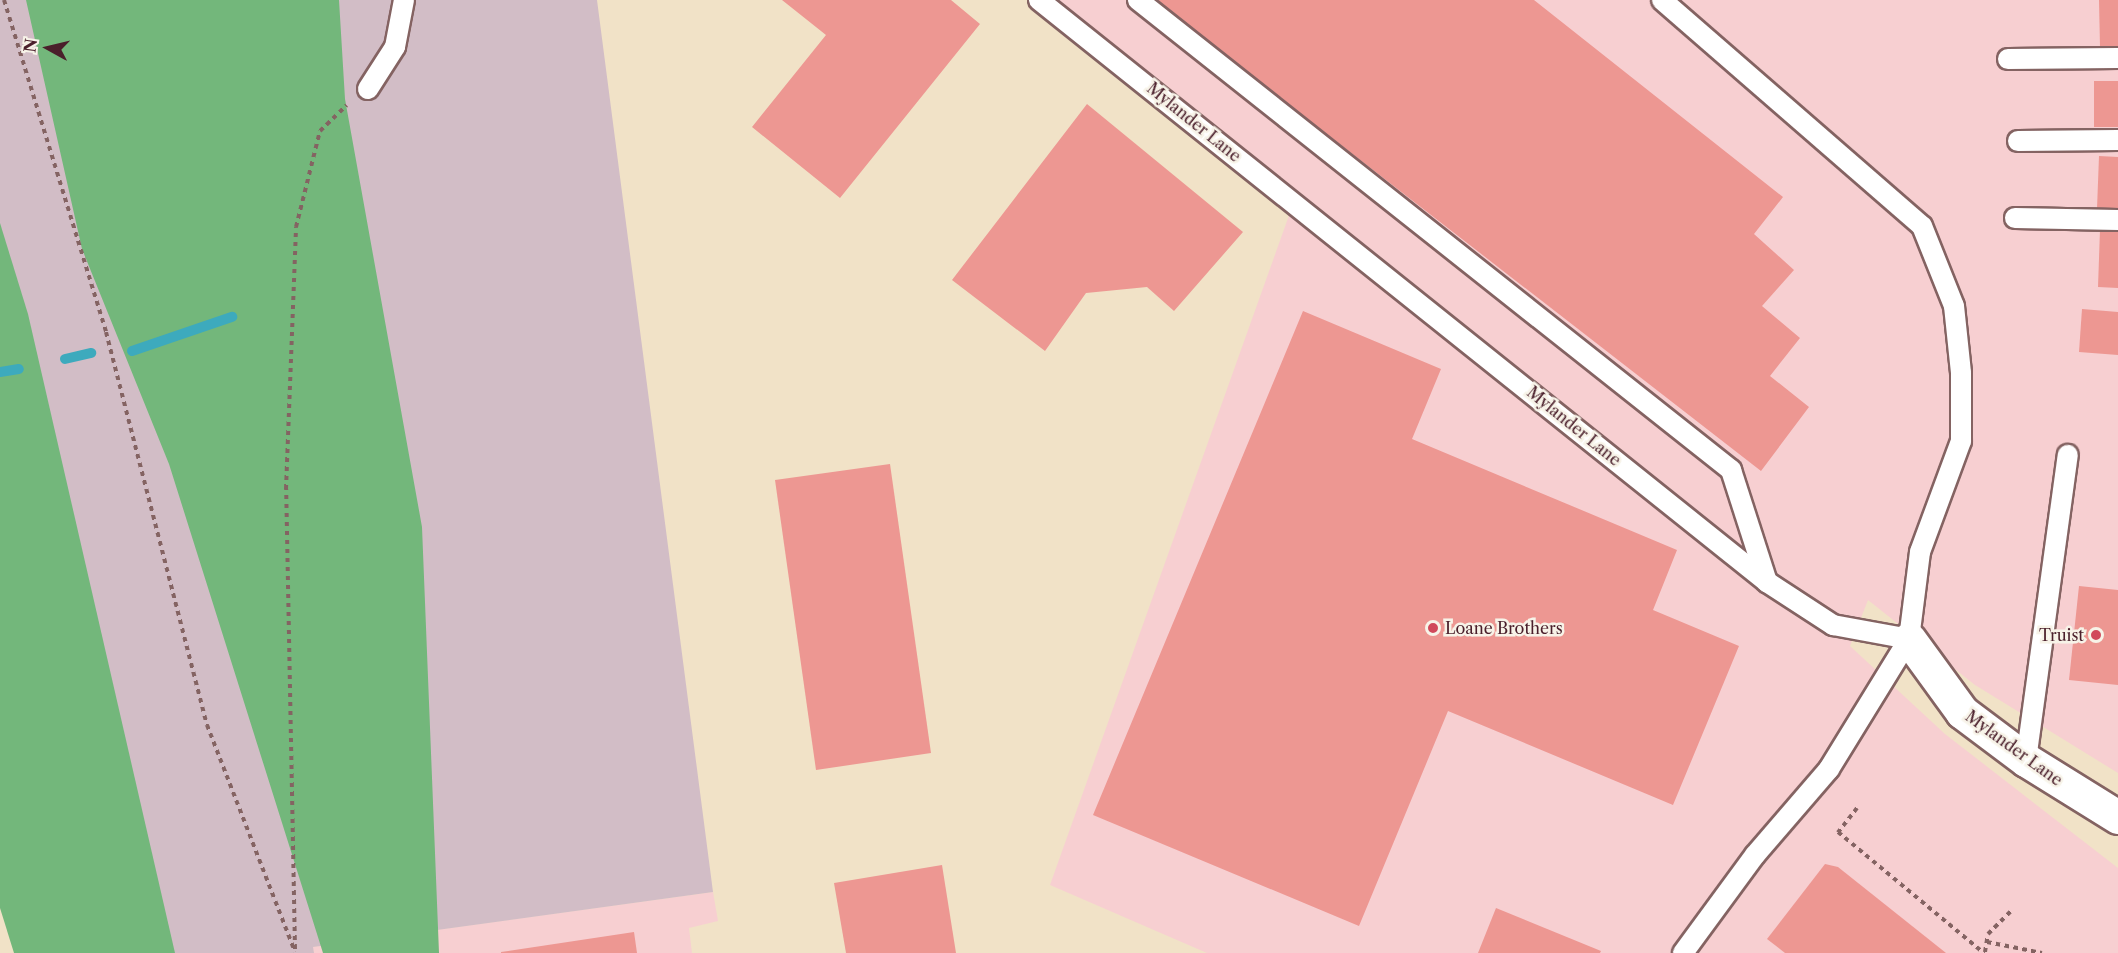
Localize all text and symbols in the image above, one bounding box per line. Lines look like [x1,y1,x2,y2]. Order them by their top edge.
north arrow [18,18,78,78]
text: N [19,37,41,54]
street label: Mylander Lane [1143,78,1245,166]
street label: Mylander Lane [1523,382,1625,470]
place label: Loane Brothers [1445,618,1563,638]
marker: Loane Brothers [1426,621,1440,635]
place label: Truist [2039,625,2084,645]
marker: Truist [2089,628,2103,642]
street label: Mylander Lane [1962,706,2066,790]

